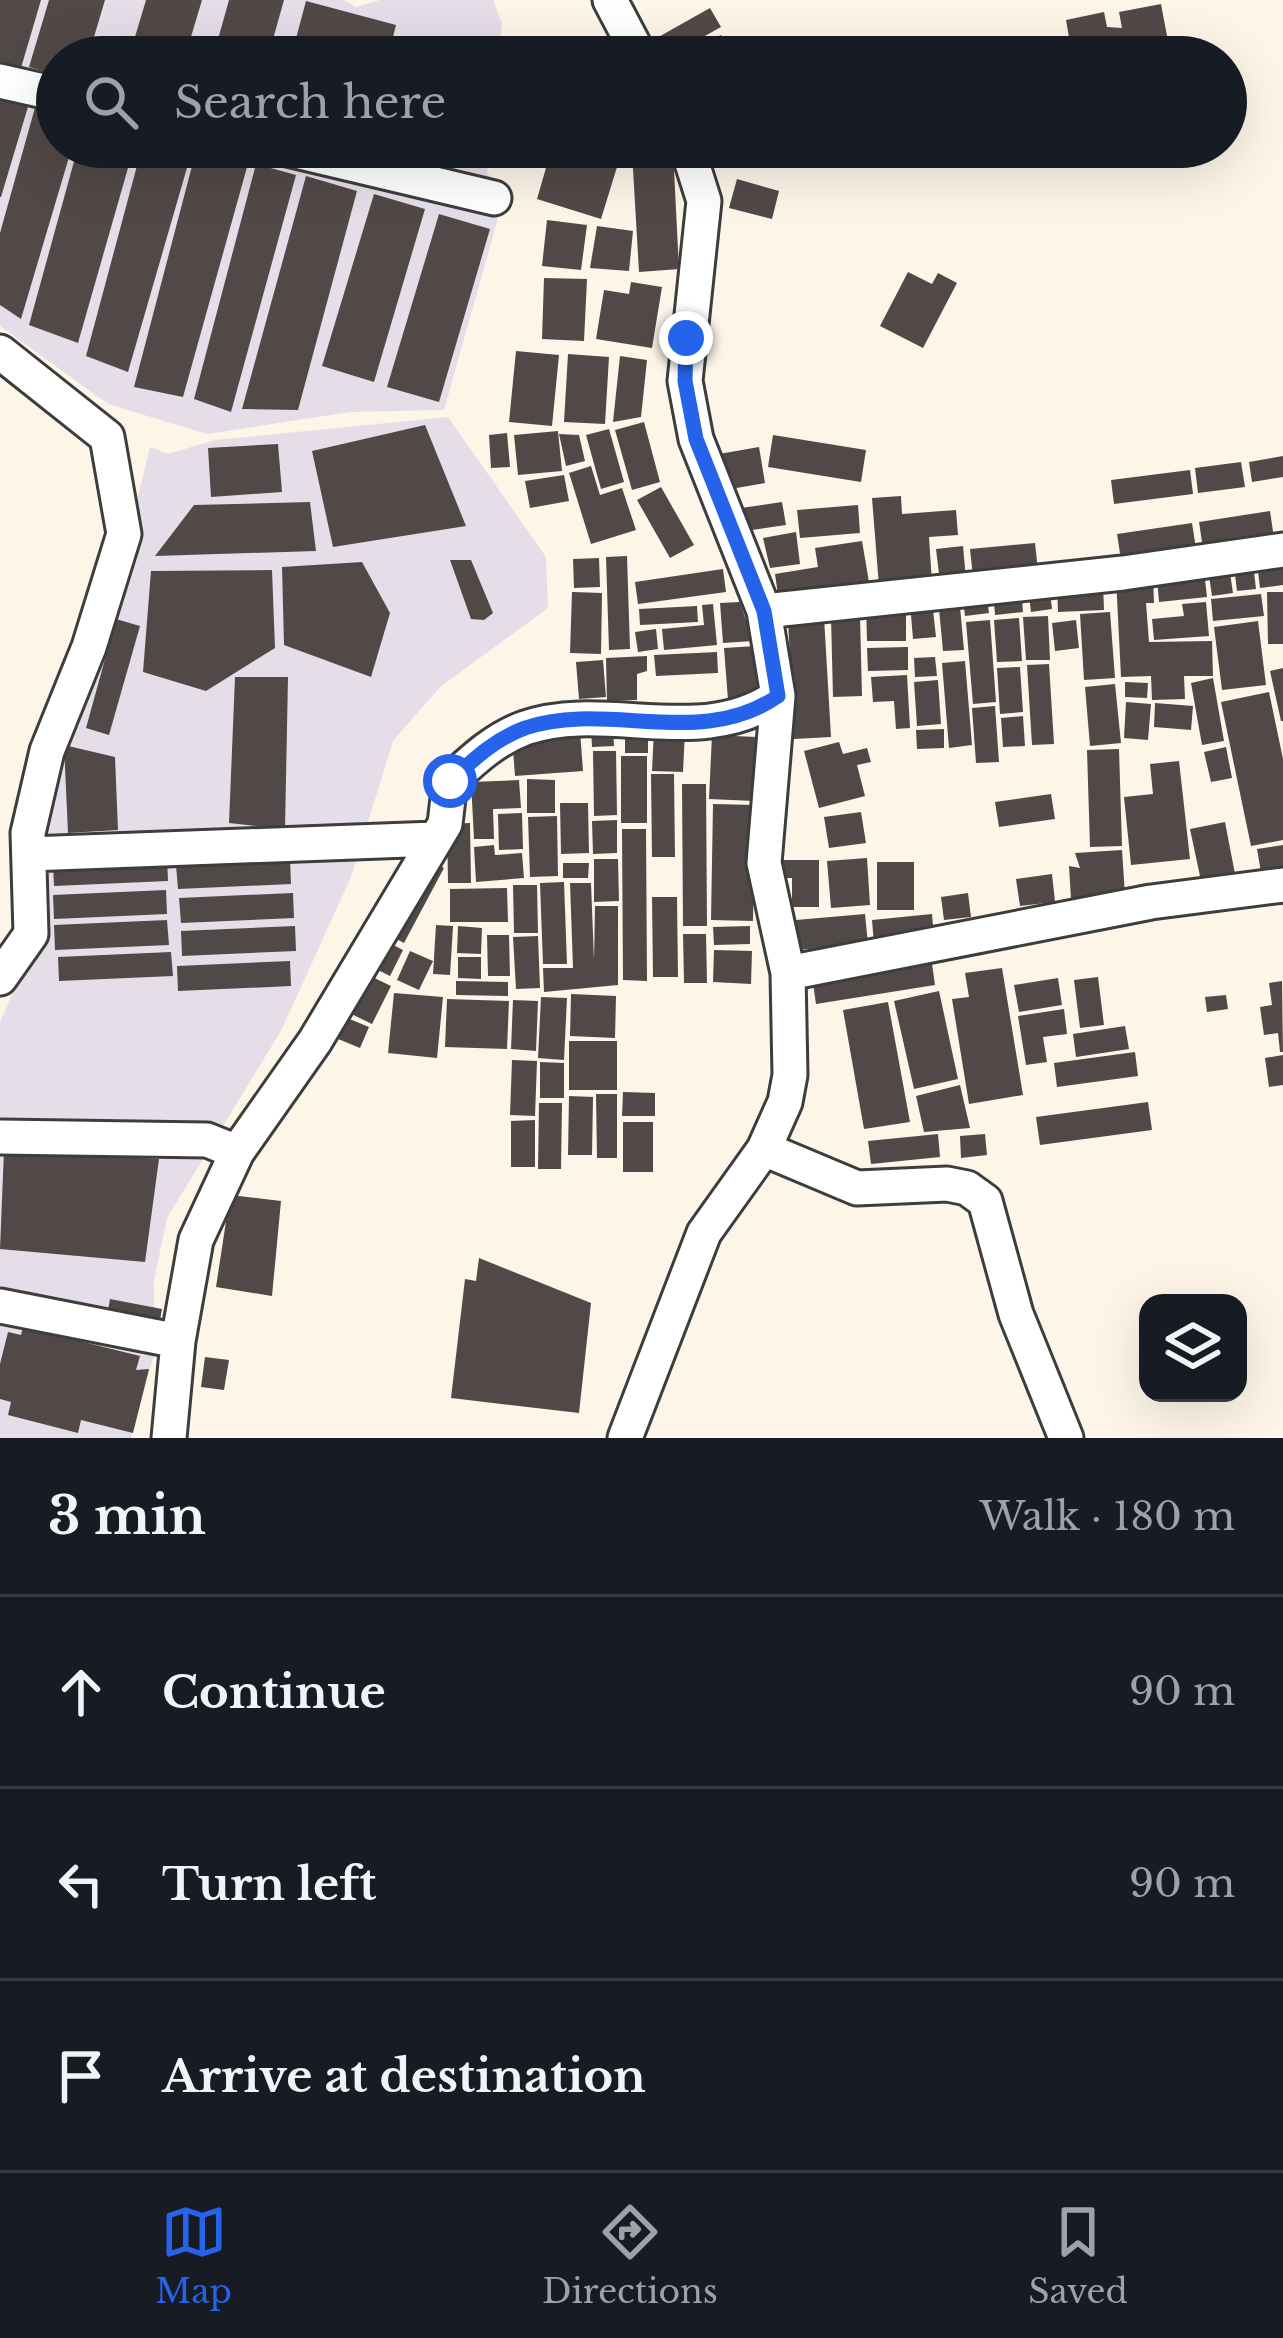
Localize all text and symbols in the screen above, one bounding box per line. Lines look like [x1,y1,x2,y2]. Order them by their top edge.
search box [36,36,1247,168]
icon: search [78,69,144,135]
text: Search here [174,74,446,130]
route end [659,311,713,365]
route start [423,754,477,808]
map controls [1139,1294,1247,1402]
button: layers [1139,1294,1247,1402]
text: 3 min [48,1485,206,1548]
text: Walk · 180 m [979,1492,1235,1541]
icon: ahead [48,1659,114,1725]
text: Continue [162,1664,386,1720]
text: 90 m [1129,1667,1235,1716]
icon: left [48,1851,114,1917]
text: Turn left [162,1856,376,1912]
text: 90 m [1129,1859,1235,1908]
icon: arrive [48,2043,114,2109]
text: Arrive at destination [162,2048,646,2104]
tab: Map [155,2199,232,2312]
tab: Directions [542,2199,718,2312]
tab: Saved [1028,2199,1128,2312]

